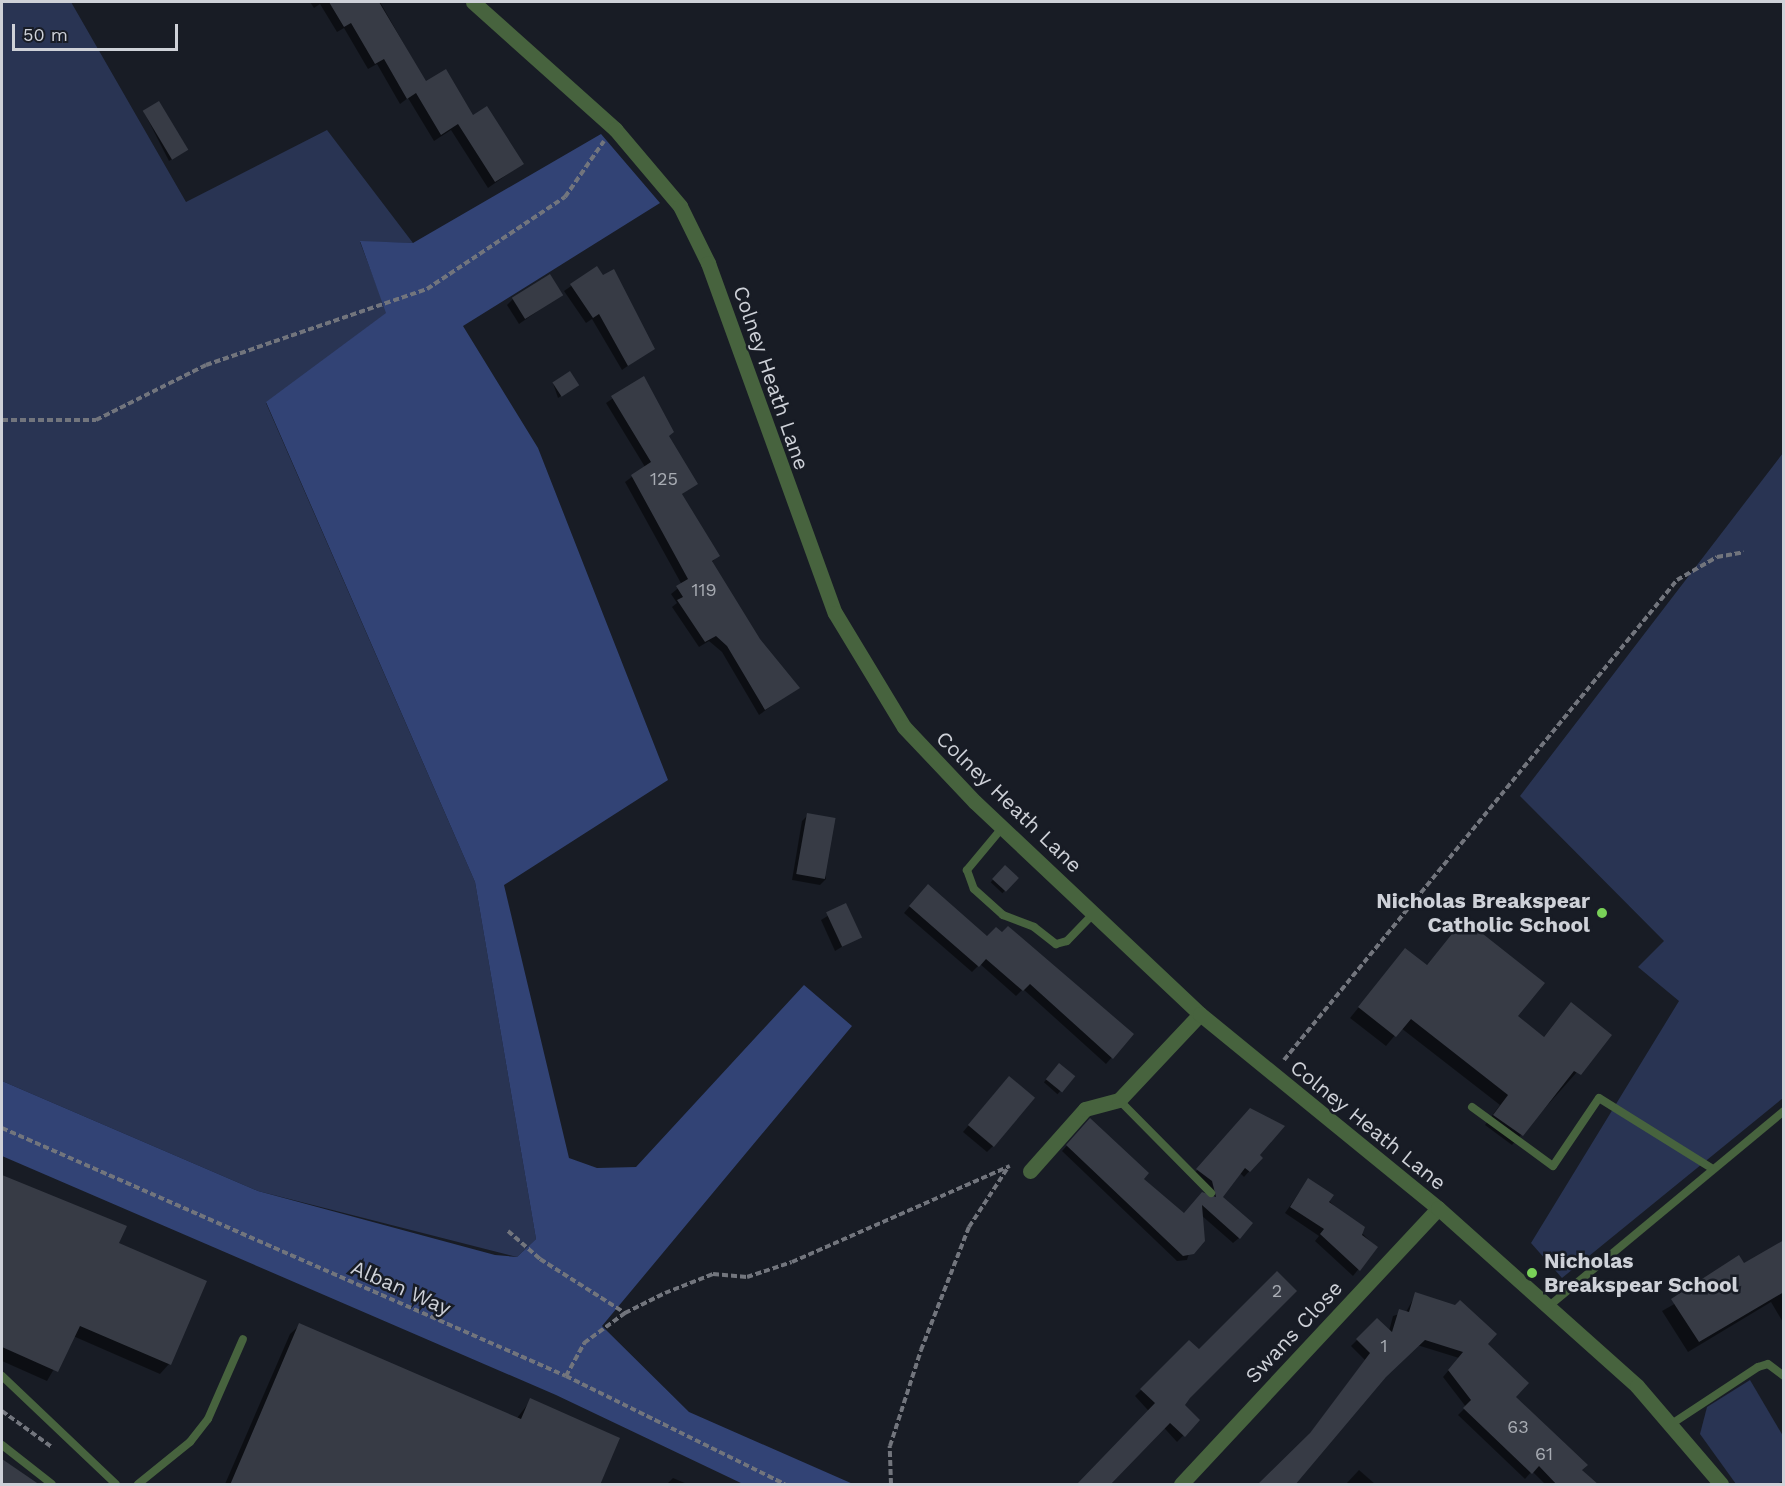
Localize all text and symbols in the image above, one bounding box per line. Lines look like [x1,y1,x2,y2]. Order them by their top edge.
scale bar [15,12,182,50]
text: 50 m [23,24,68,45]
street label: Colney Heath Lane [728,282,814,474]
house number: 125 [650,468,678,490]
house number: 119 [691,579,717,601]
street label: Colney Heath Lane [931,726,1087,878]
place label: Nicholas Breakspear Catholic School [1376,888,1590,938]
marker: Nicholas Breakspear Catholic School [1595,906,1609,920]
street label: Colney Heath Lane [1285,1054,1451,1196]
place label: Nicholas Breakspear School [1544,1248,1739,1298]
street label: Alban Way [347,1255,455,1321]
marker: Nicholas Breakspear School [1525,1266,1539,1280]
street label: Swans Close [1240,1276,1348,1388]
house number: 2 [1272,1280,1282,1302]
house number: 1 [1380,1335,1388,1357]
house number: 63 [1507,1416,1529,1438]
house number: 61 [1535,1443,1553,1465]

